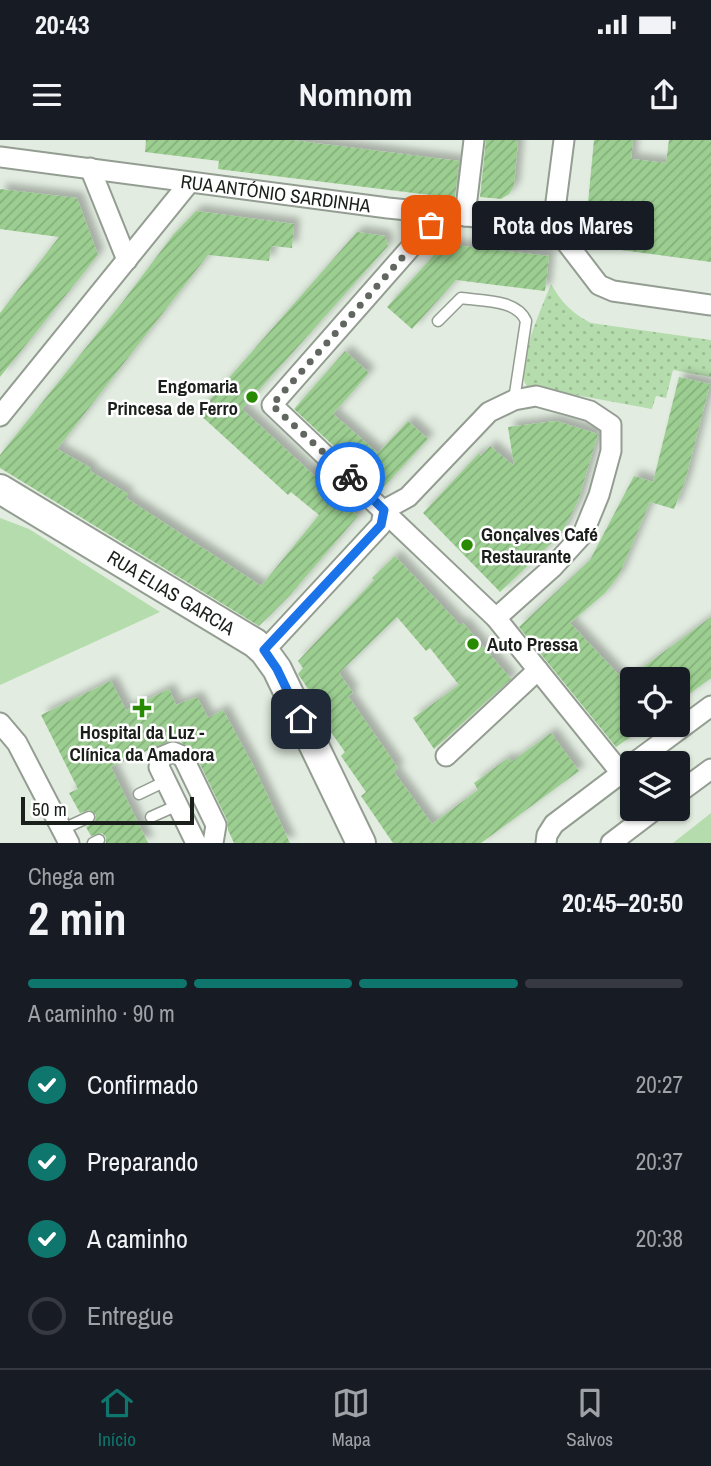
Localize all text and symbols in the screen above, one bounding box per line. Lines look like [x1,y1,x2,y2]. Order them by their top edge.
text: 20:43 [35,7,90,42]
text: Nomnom [299,73,412,116]
icon: menu [28,76,66,114]
icon: share [645,76,683,114]
street label: RUA ANTÓNIO SARDINHA [179,168,373,219]
pin [401,195,461,255]
callout: Rota dos Mares [473,200,655,250]
icon: bag [412,206,450,244]
text: Rota dos Mares [493,210,633,241]
place label: Engomaria Princesa de Ferro [107,373,238,421]
marker: Engomaria Princesa de Ferro [244,389,260,405]
courier [315,442,385,512]
icon: bike [331,458,369,496]
place label: Gonçalves Café Restaurante [481,521,598,569]
marker: Gonçalves Café Restaurante [459,537,475,553]
street label: RUA ELIAS GARCIA [103,544,240,641]
place label: Auto Pressa [487,631,578,657]
marker: Auto Pressa [465,636,481,652]
map controls [620,667,690,821]
button: locate [620,667,690,737]
pin [271,689,331,749]
marker: Hospital da Luz - Clínica da Amadora [132,698,152,718]
icon: home [282,700,320,738]
place label: Hospital da Luz - Clínica da Amadora [70,719,215,767]
button: layers [620,751,690,821]
scale bar [21,794,194,826]
text: 50 m [32,796,67,822]
text: Chega em [28,861,115,892]
text: 20:45–20:50 [562,885,683,920]
text: 2 min [28,887,127,949]
text: A caminho · 90 m [28,998,175,1029]
icon: check [28,1066,66,1104]
text: Confirmado [87,1067,198,1102]
text: 20:27 [636,1069,683,1100]
icon: check [28,1143,66,1181]
text: Preparando [87,1144,198,1179]
text: 20:37 [636,1146,683,1177]
icon: check [28,1220,66,1258]
text: A caminho [87,1221,188,1256]
text: 20:38 [636,1223,683,1254]
text: Entregue [87,1298,174,1333]
tab: Início [98,1384,136,1452]
tab: Mapa [332,1384,371,1452]
tab: Salvos [566,1384,613,1452]

